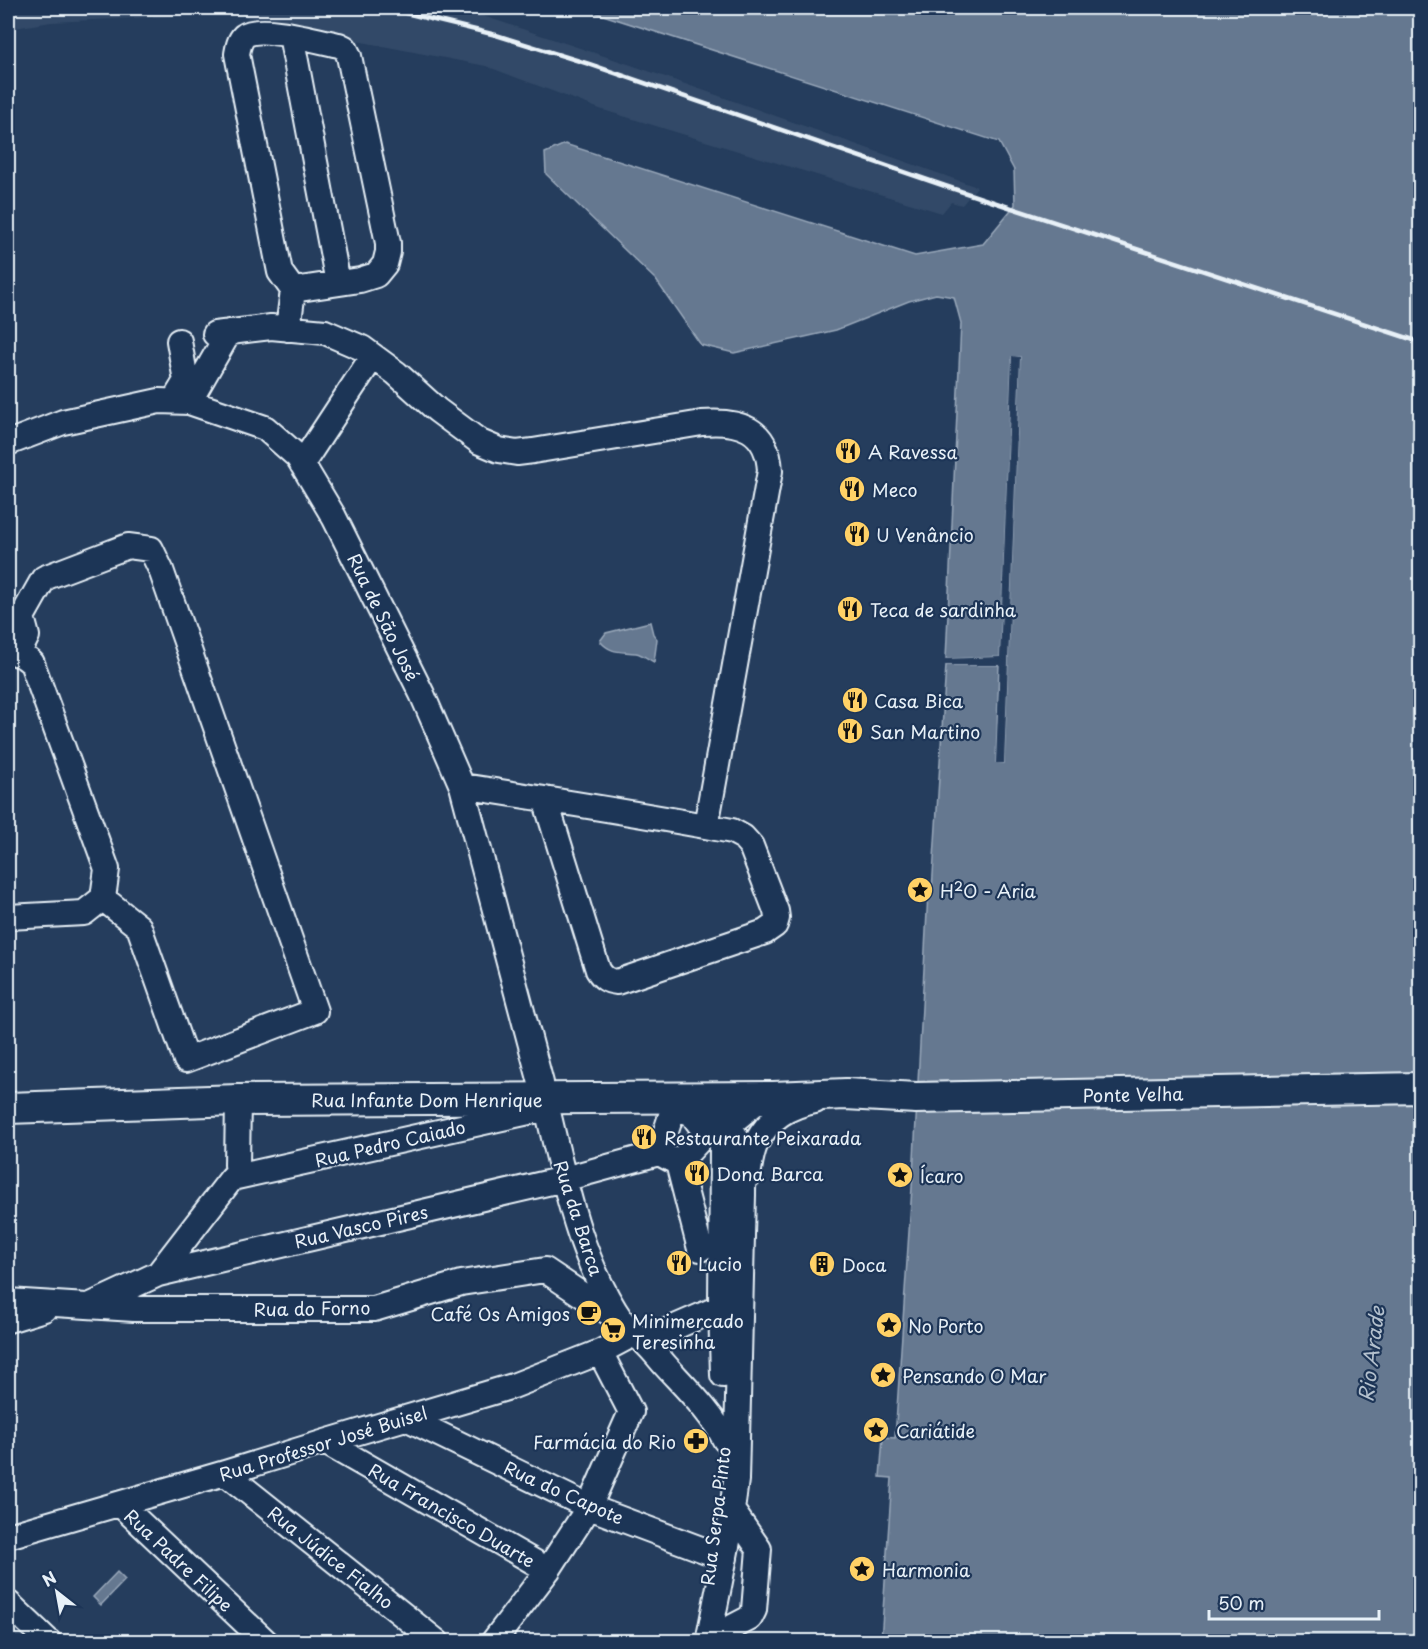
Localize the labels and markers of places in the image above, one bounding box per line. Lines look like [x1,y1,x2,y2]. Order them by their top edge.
restaurant icon: A Ravessa [833,436,863,466]
place label: A Ravessa [868,438,958,465]
restaurant icon: Meco [837,474,867,504]
place label: Meco [872,476,918,503]
restaurant icon: U Venâncio [842,519,872,549]
place label: U Venâncio [876,521,974,548]
restaurant icon: Teca de sardinha [835,594,865,624]
place label: Teca de sardinha [870,596,1017,623]
restaurant icon: Casa Bica [840,685,870,715]
place label: Casa Bica [874,687,964,714]
restaurant icon: San Martino [835,716,865,746]
place label: San Martino [870,718,980,745]
place icon: H²O - Aria [905,875,935,905]
place label: H²O - Aria [940,877,1037,904]
restaurant icon: Restaurante Peixarada [629,1122,659,1152]
place label: Restaurante Peixarada [664,1124,862,1151]
restaurant icon: Dona Barca [682,1158,712,1188]
place label: Dona Barca [716,1160,824,1187]
place icon: Ícaro [885,1160,915,1190]
place label: Ícaro [920,1162,963,1189]
restaurant icon: Lucio [664,1248,694,1278]
building icon: Doca [807,1249,837,1279]
place label: Lucio [698,1250,742,1277]
place label: Doca [842,1251,887,1278]
cafe icon: Café Os Amigos [574,1298,604,1328]
place label: Café Os Amigos [430,1300,570,1327]
place label: Minimercado Teresinha [632,1307,744,1355]
place icon: No Porto [874,1310,904,1340]
place label: No Porto [908,1312,984,1339]
supermarket icon: Minimercado Teresinha [598,1315,628,1345]
place icon: Pensando O Mar [868,1360,898,1390]
place label: Pensando O Mar [902,1362,1047,1389]
place icon: Cariátide [861,1415,891,1445]
place label: Cariátide [896,1417,975,1444]
pharmacy icon: Farmácia do Rio [681,1426,711,1456]
place label: Farmácia do Rio [533,1428,676,1455]
place icon: Harmonia [847,1554,877,1584]
place label: Harmonia [882,1556,970,1583]

